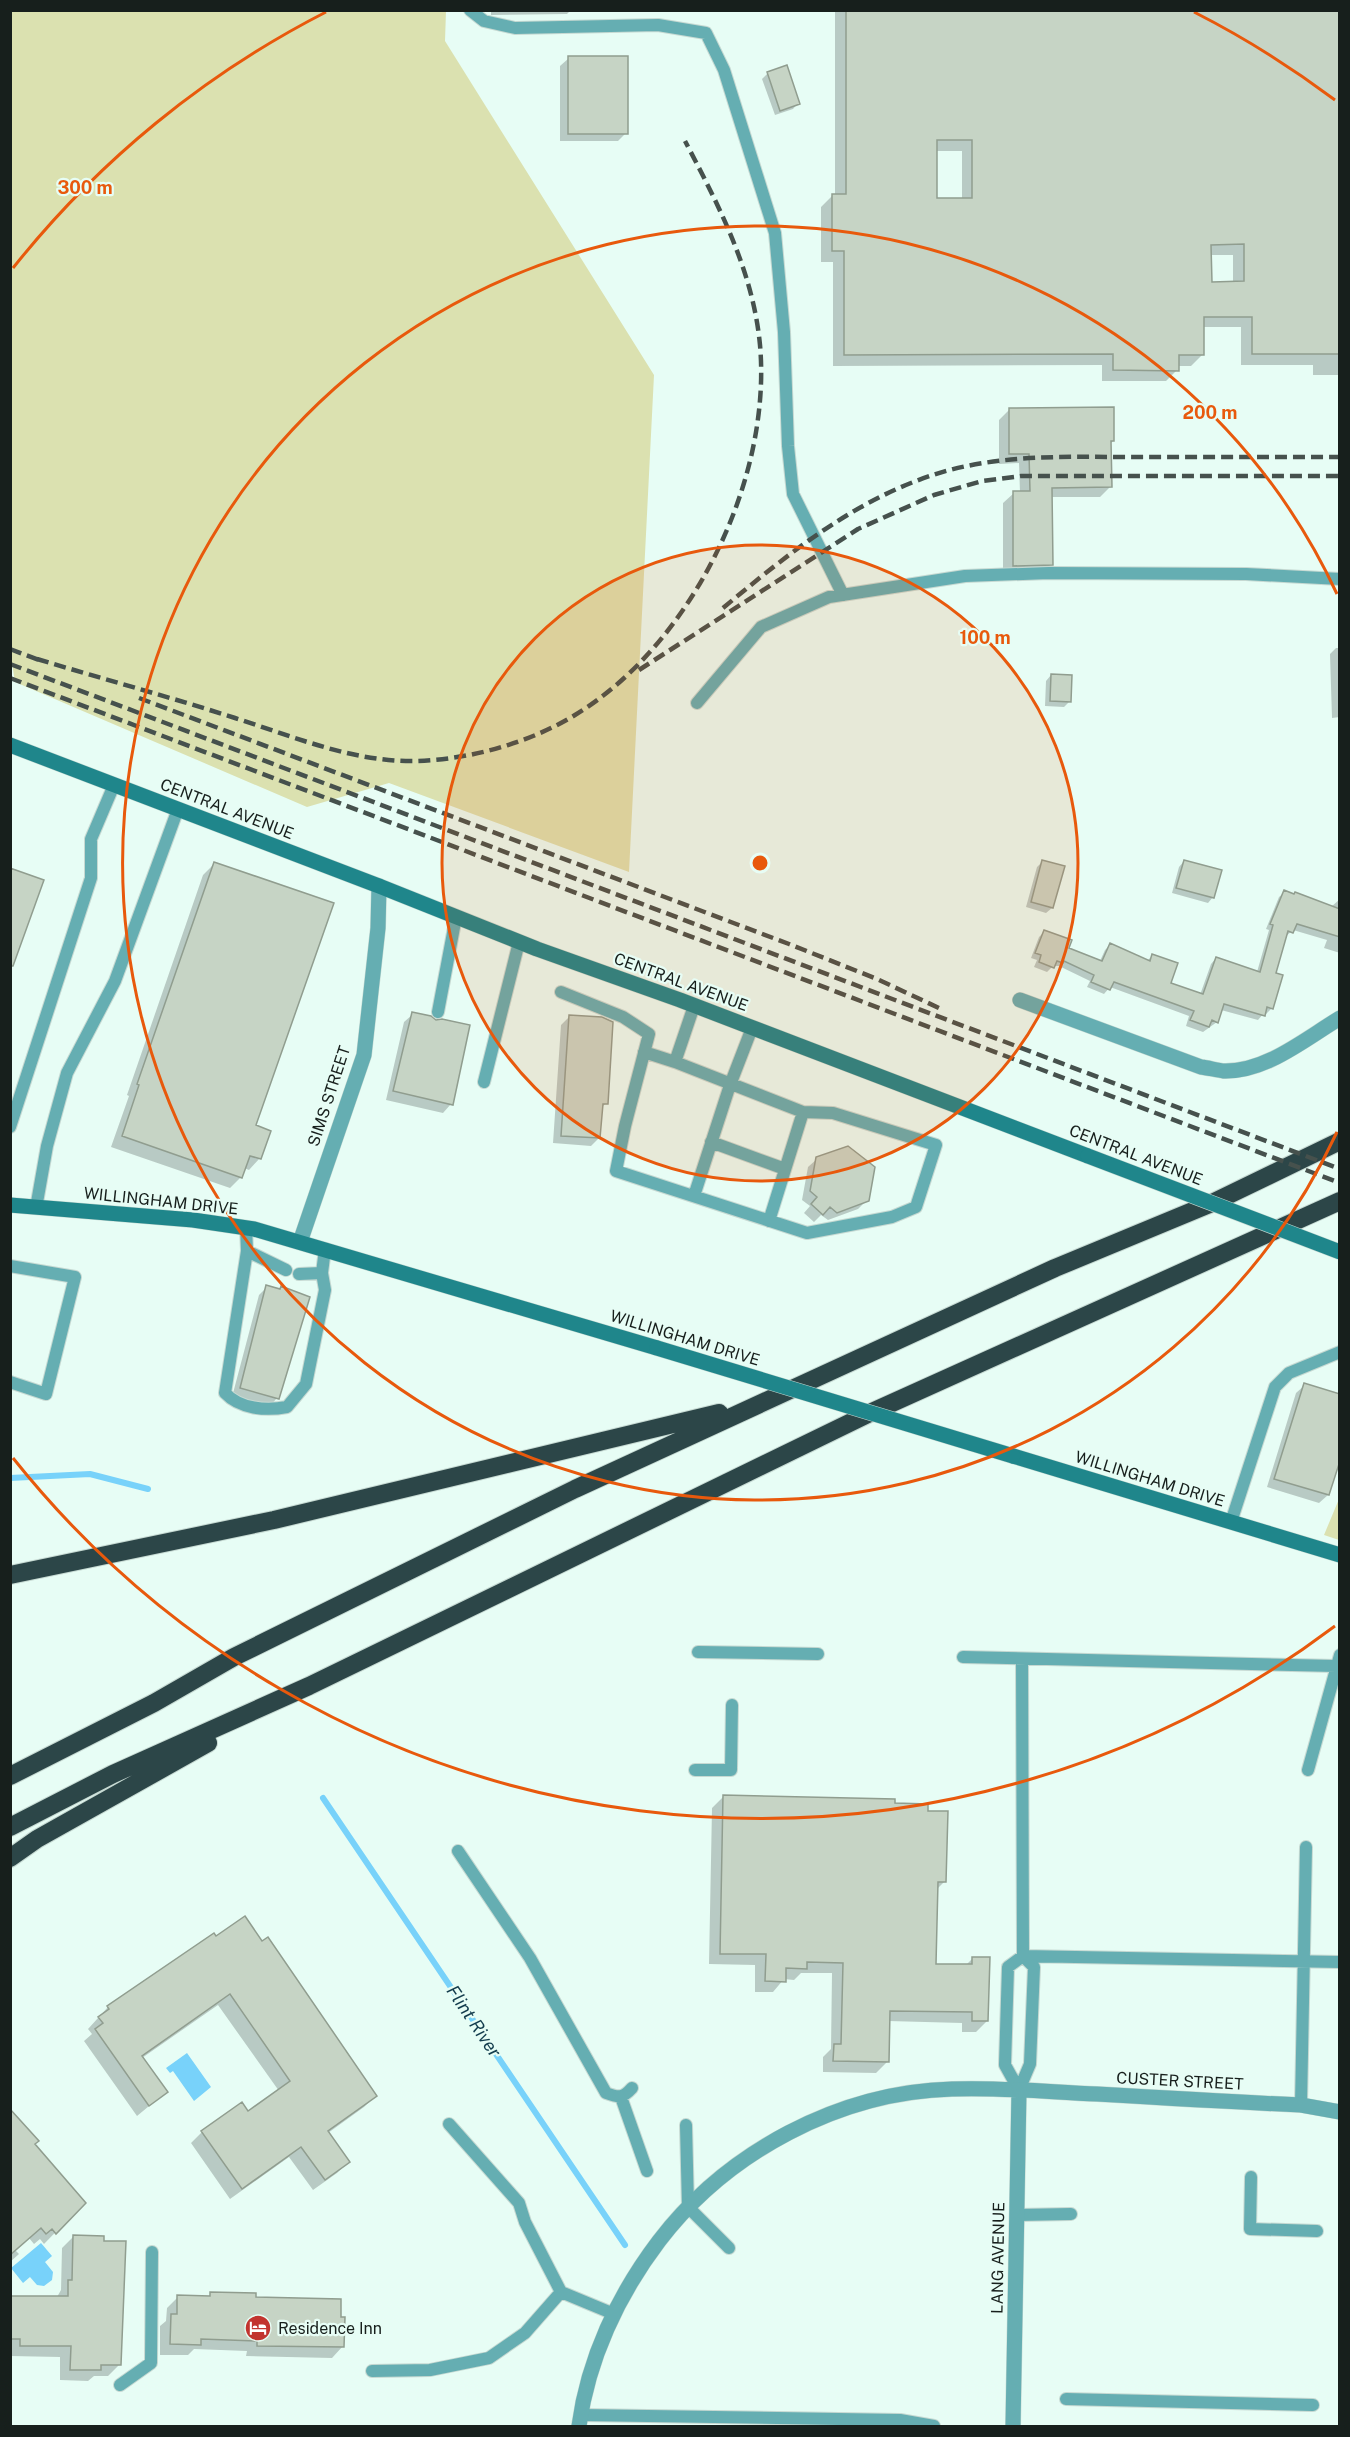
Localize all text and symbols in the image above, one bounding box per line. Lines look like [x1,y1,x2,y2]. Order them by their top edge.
text: 300 m [57,177,113,198]
text: 200 m [1183,402,1237,423]
text: 100 m [959,627,1011,648]
street label: CENTRAL AVENUE [158,775,296,843]
centre of rings [750,853,770,873]
street label: CENTRAL AVENUE [611,949,751,1015]
street label: SIMS STREET [304,1043,354,1149]
street label: CENTRAL AVENUE [1067,1121,1205,1189]
street label: WILLINGHAM DRIVE [83,1183,239,1219]
street label: WILLINGHAM DRIVE [608,1306,762,1370]
street label: WILLINGHAM DRIVE [1073,1447,1227,1511]
water label: Flint River [442,1981,506,2061]
street label: CUSTER STREET [1116,2068,1245,2094]
street label: LANG AVENUE [988,2202,1008,2314]
hotel icon: Residence Inn [243,2313,273,2343]
place label: Residence Inn [278,2319,382,2338]

